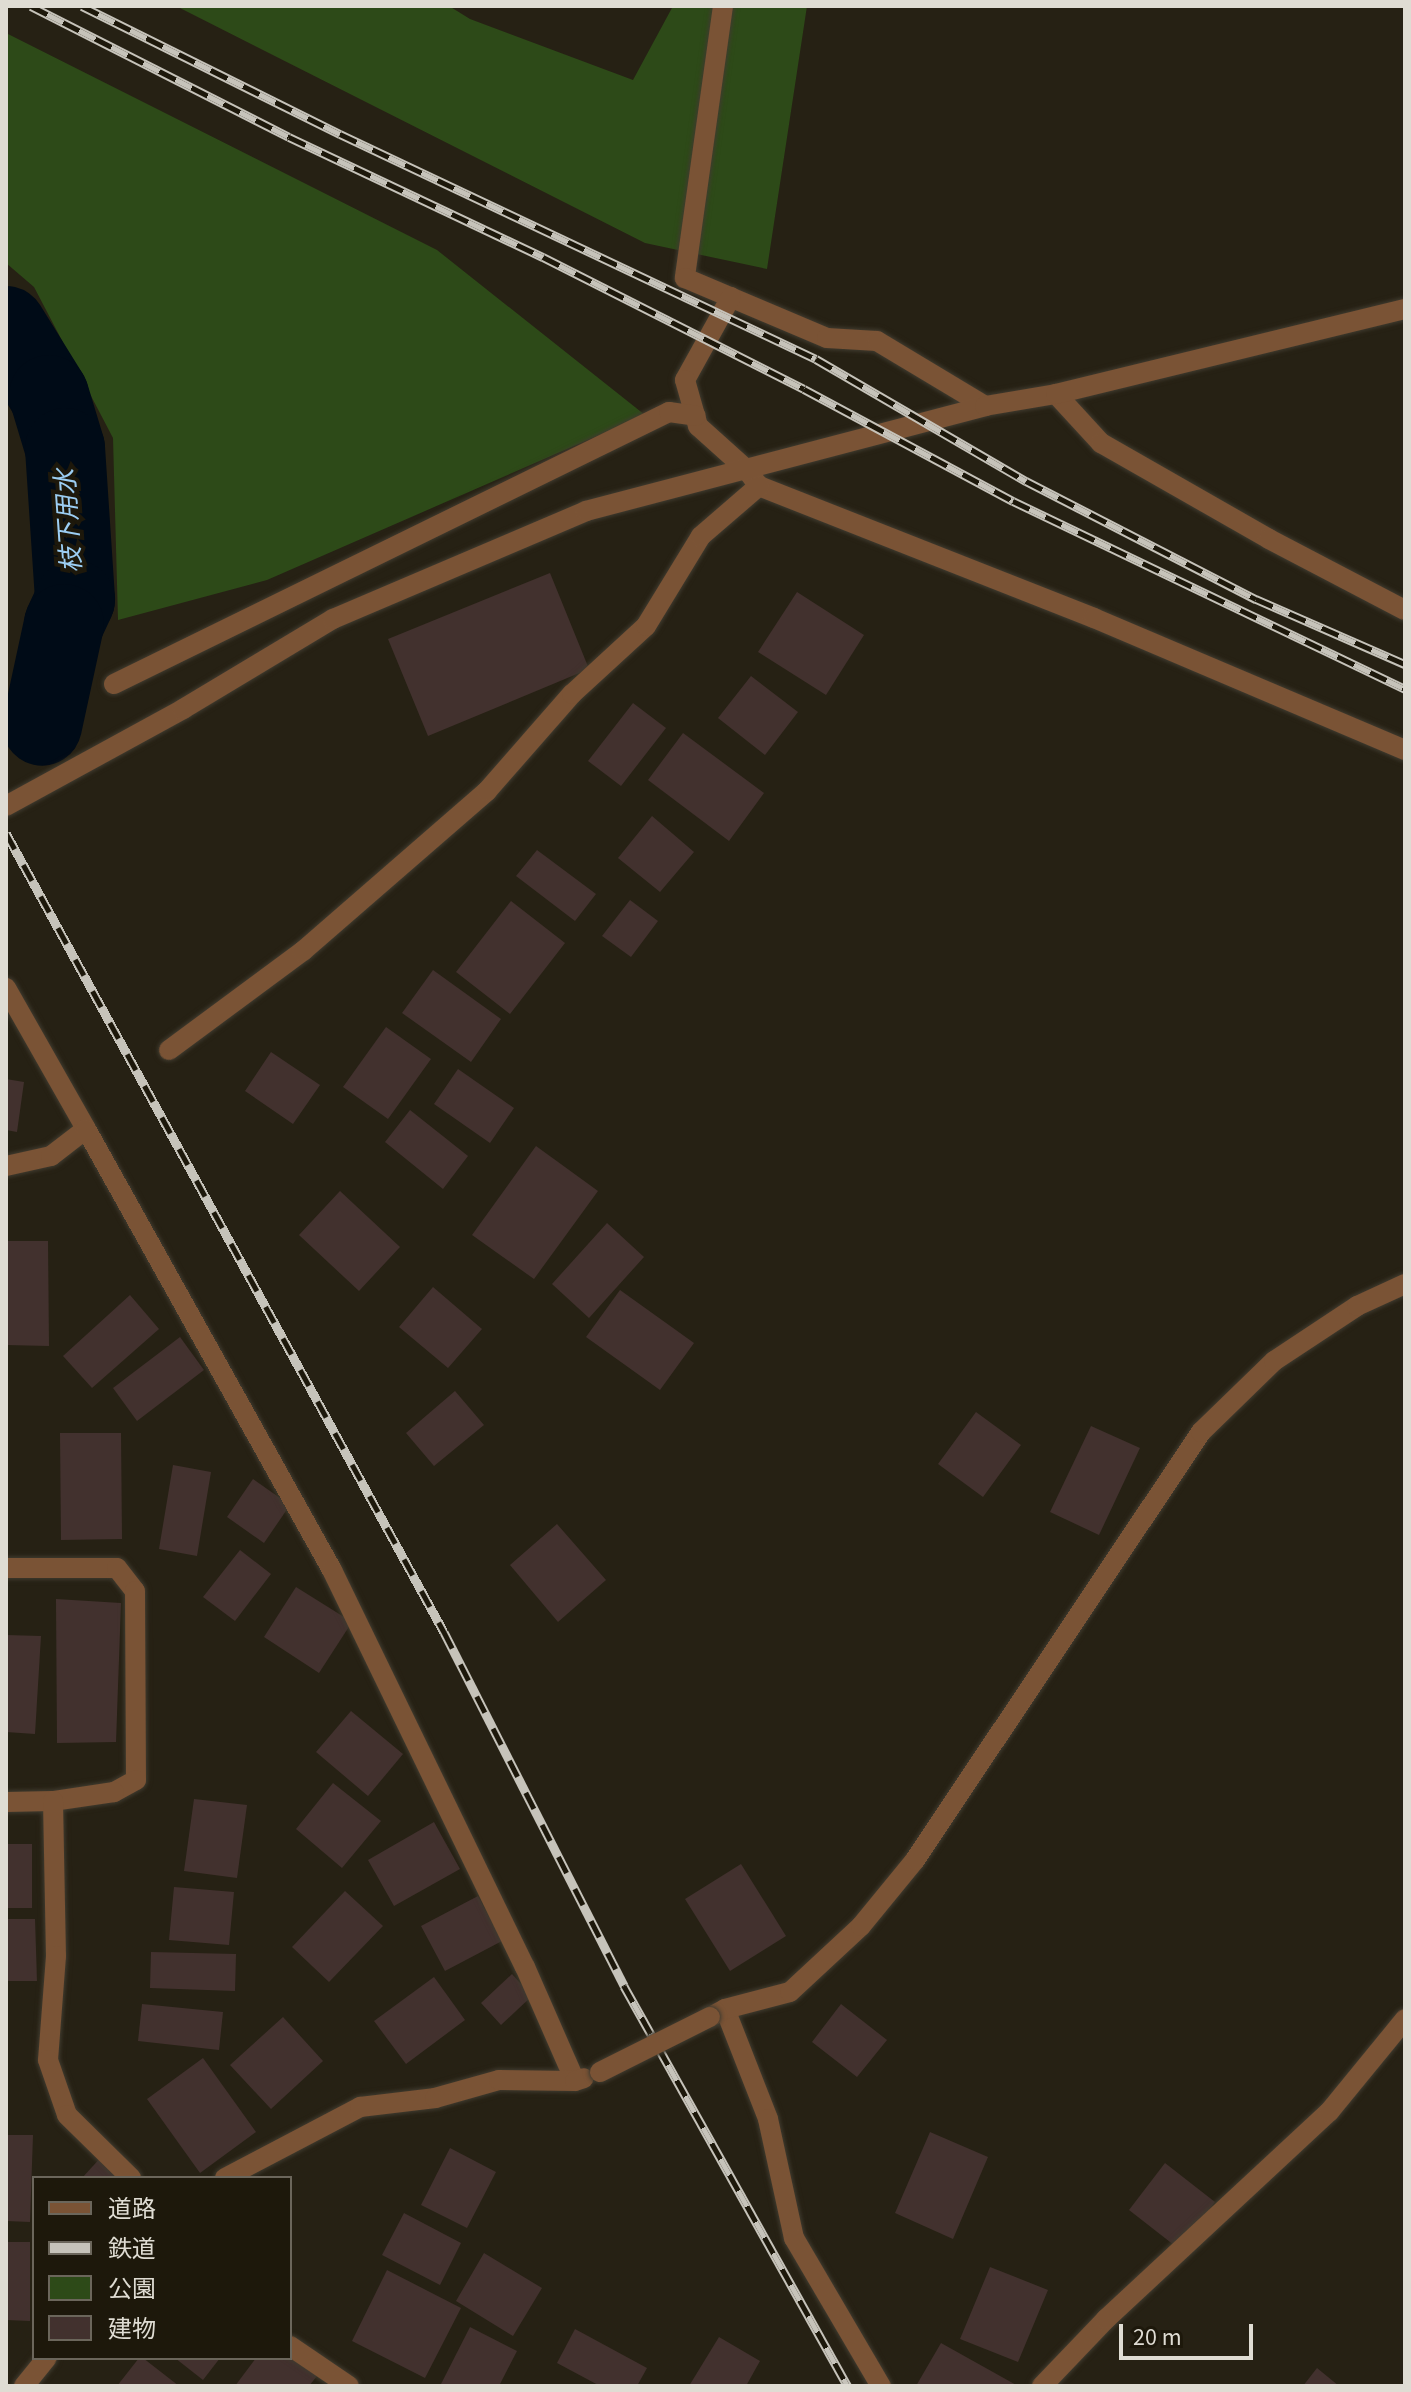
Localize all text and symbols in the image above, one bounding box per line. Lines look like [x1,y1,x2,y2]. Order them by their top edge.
water label: 枝下用水 [50,468,88,574]
legend [32,2176,292,2360]
text: 道路 [108,2192,156,2227]
text: 鉄道 [108,2232,156,2267]
text: 公園 [108,2272,156,2307]
scale bar [1123,2308,1257,2358]
text: 建物 [108,2312,156,2347]
text: 20 m [1133,2320,1182,2355]

